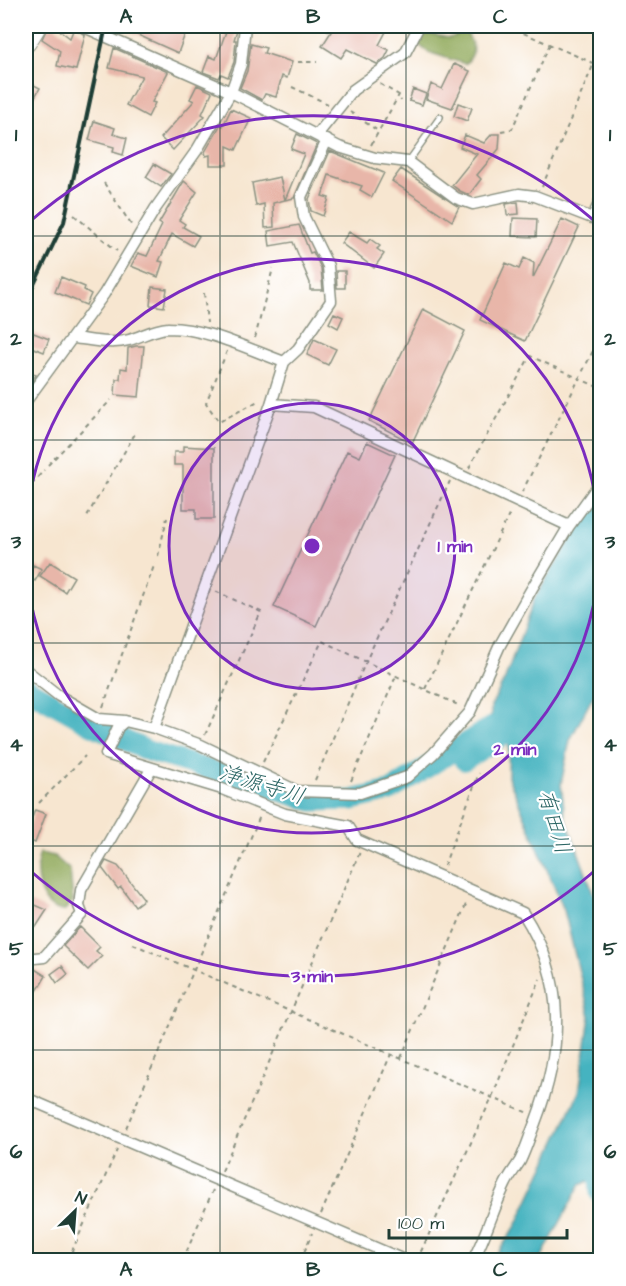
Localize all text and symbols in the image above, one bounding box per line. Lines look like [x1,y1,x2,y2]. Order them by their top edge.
text: A [120,3,133,31]
text: B [306,3,321,31]
text: C [493,3,508,31]
text: 1 [15,121,18,149]
text: 1 [609,121,612,149]
text: 2 [9,325,22,353]
text: 2 [603,325,616,353]
text: 3 [10,528,22,556]
text: 3 [604,528,616,556]
text: 1 min [437,534,473,559]
centre of rings [302,536,322,556]
text: 4 [9,731,23,759]
text: 4 [603,731,617,759]
text: 2 min [492,737,537,762]
water label: 浄源寺川 [215,757,309,813]
water label: 有田川 [530,786,578,858]
text: 5 [9,935,24,963]
text: 5 [603,935,618,963]
text: 3 min [290,964,333,989]
text: 6 [10,1138,23,1166]
text: 6 [604,1138,617,1166]
north arrow [45,1181,105,1241]
text: N [72,1186,90,1210]
scale bar [389,1202,568,1240]
text: 100 m [398,1211,444,1236]
text: A [120,1256,133,1284]
text: B [306,1256,321,1284]
text: C [493,1256,508,1284]

